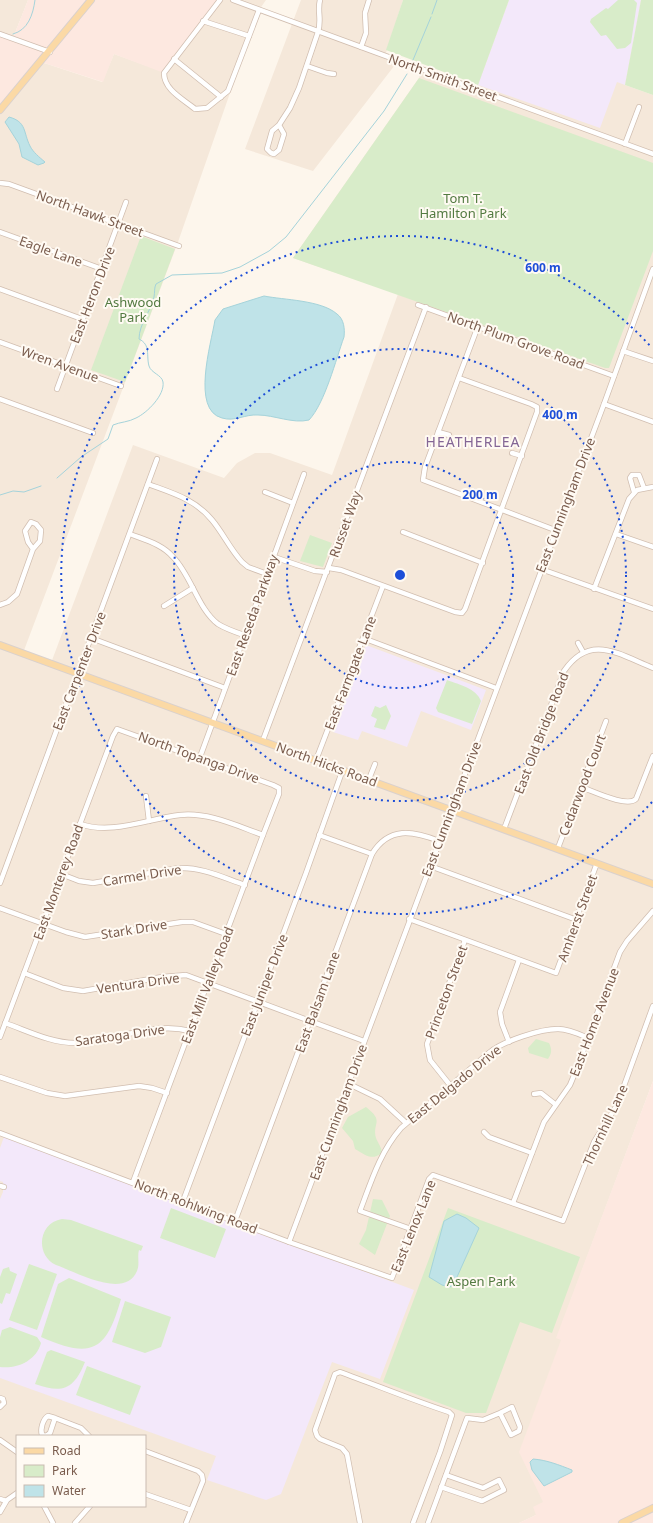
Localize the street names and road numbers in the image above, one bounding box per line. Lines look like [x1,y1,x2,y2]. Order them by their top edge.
street label: North Smith Street [386,49,500,105]
street label: North Hawk Street [34,185,146,241]
street label: Eagle Lane [17,231,85,271]
street label: East Heron Drive [65,244,119,346]
street label: North Plum Grove Road [445,307,587,373]
street label: Wren Avenue [19,342,101,386]
street label: East Cunningham Drive [531,435,599,575]
street label: Russet Way [325,488,366,560]
street label: East Reseda Parkway [222,551,282,678]
street label: East Carpenter Drive [48,609,110,733]
street label: East Farmgate Lane [320,613,380,733]
street label: East Old Bridge Road [510,670,572,796]
street label: North Topanga Drive [136,727,262,787]
street label: Cedarwood Court [554,731,610,839]
street label: North Hicks Road [274,737,380,791]
street label: East Cunningham Drive [417,739,485,879]
street label: East Monterey Road [29,822,87,942]
street label: Carmel Drive [101,860,183,890]
street label: Amherst Street [553,872,601,964]
street label: Stark Drive [100,915,168,943]
street label: East Mill Valley Road [176,924,238,1046]
street label: East Juniper Drive [236,931,292,1039]
street label: Princeton Street [421,942,471,1041]
street label: East Balsam Lane [290,949,344,1055]
street label: East Home Avenue [565,965,623,1079]
street label: Ventura Drive [95,968,181,998]
street label: Saratoga Drive [74,1020,166,1050]
street label: East Cunningham Drive [305,1041,371,1183]
street label: East Delgado Drive [403,1041,505,1127]
street label: Thornhill Lane [578,1082,632,1168]
street label: North Rohlwing Road [132,1174,260,1238]
street label: East Lenox Lane [386,1177,440,1275]

